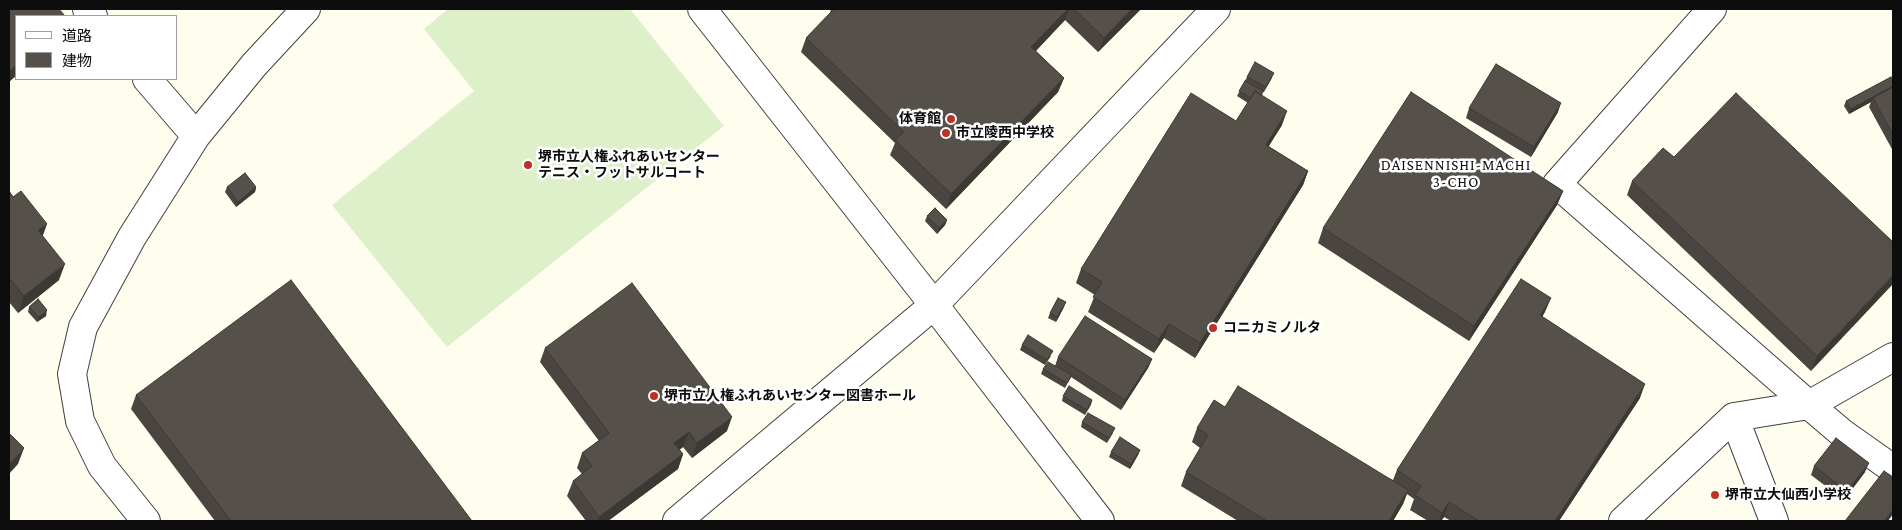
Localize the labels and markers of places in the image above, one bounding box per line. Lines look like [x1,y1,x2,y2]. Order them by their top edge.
place label: 体育館 [899,111,941,127]
marker: 体育館 [945,113,957,125]
place label: 市立陵西中学校 [956,125,1054,141]
marker: 市立陵西中学校 [940,127,952,139]
place label: 堺市立人権ふれあいセンター テニス・フットサルコート [538,149,720,182]
marker: 堺市立人権ふれあいセンター テニス・フットサルコート [522,159,534,171]
place label: コニカミノルタ [1223,320,1321,336]
marker: コニカミノルタ [1207,322,1219,334]
place label: 堺市立人権ふれあいセンター図書ホール [664,388,916,404]
marker: 堺市立人権ふれあいセンター図書ホール [648,390,660,402]
place label: 堺市立大仙西小学校 [1725,487,1851,503]
marker: 堺市立大仙西小学校 [1709,489,1721,501]

